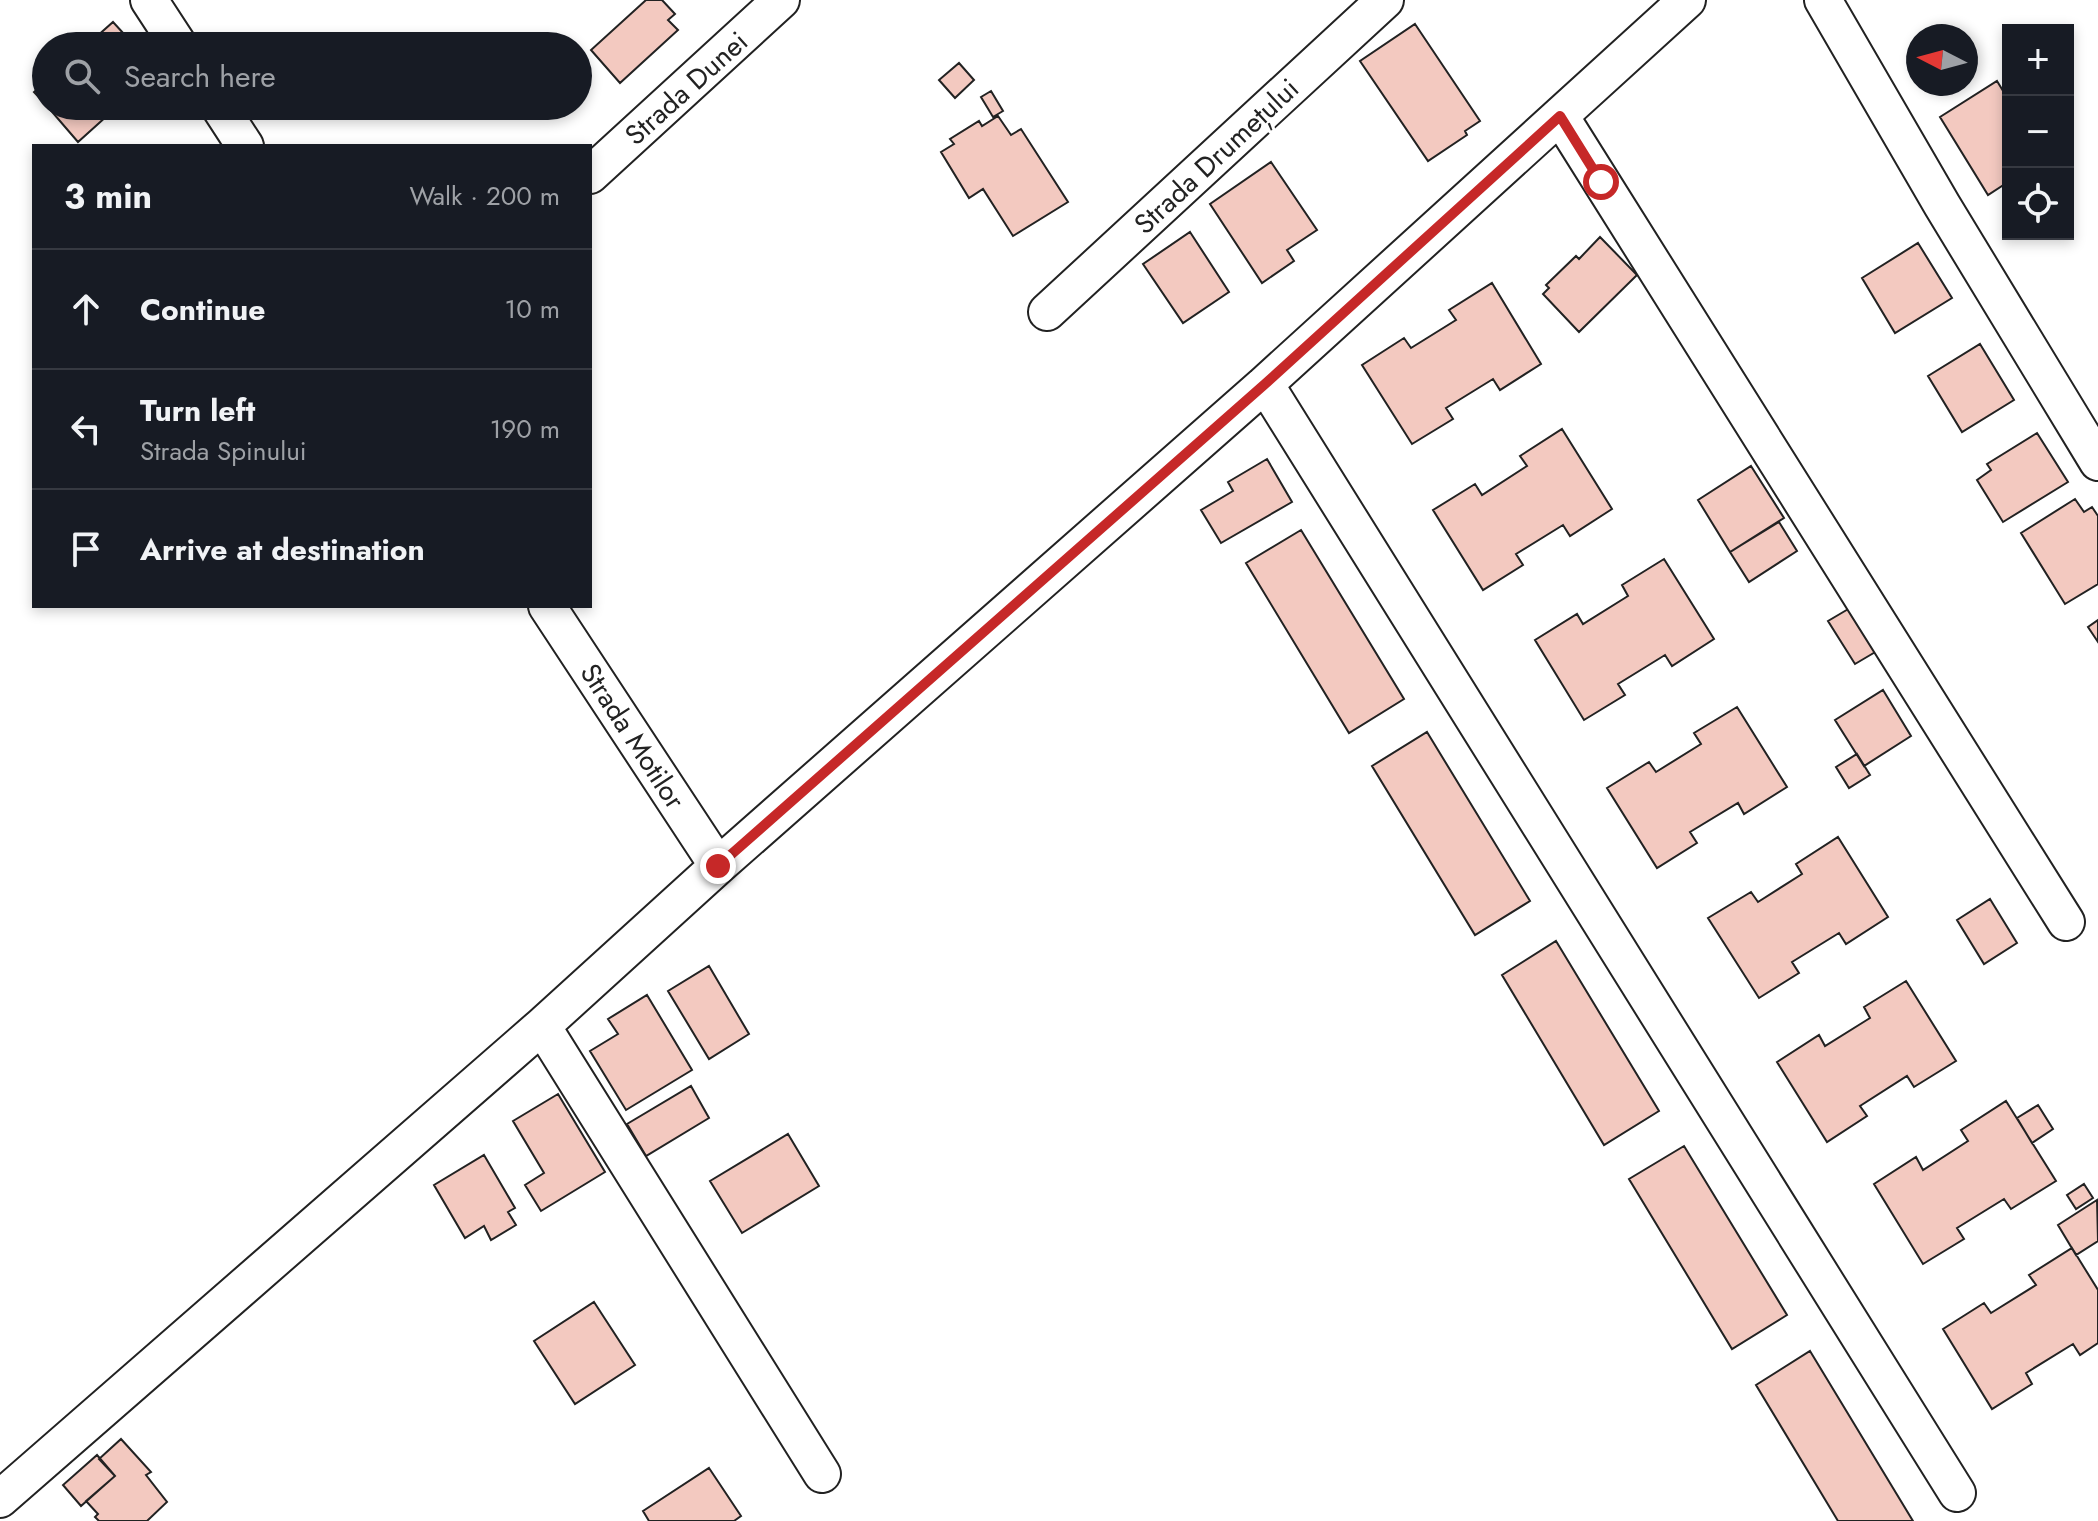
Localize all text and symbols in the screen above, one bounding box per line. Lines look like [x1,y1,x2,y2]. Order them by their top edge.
street label: Strada Dunei [616,22,757,155]
north arrow [1906,24,1978,96]
map controls [2002,24,2074,240]
button: + [2002,24,2074,96]
search box [32,32,592,120]
icon: search [60,54,104,98]
text: Search here [124,55,276,98]
street label: Strada Drumețului [1125,69,1308,244]
button: − [2002,96,2074,168]
route start [1583,164,1619,200]
button: locate [2002,168,2074,240]
text: 3 min [64,172,152,221]
text: Walk · 200 m [409,177,560,215]
icon: ahead [64,287,108,331]
text: Continue [140,288,266,331]
text: 10 m [505,290,560,328]
text: Turn left [140,389,255,432]
icon: left [64,407,108,451]
text: 190 m [490,410,560,448]
text: Strada Spinului [140,432,307,470]
icon: arrive [64,527,108,571]
text: Arrive at destination [140,528,425,571]
street label: Strada Motilor [570,655,695,817]
route end [700,848,736,884]

